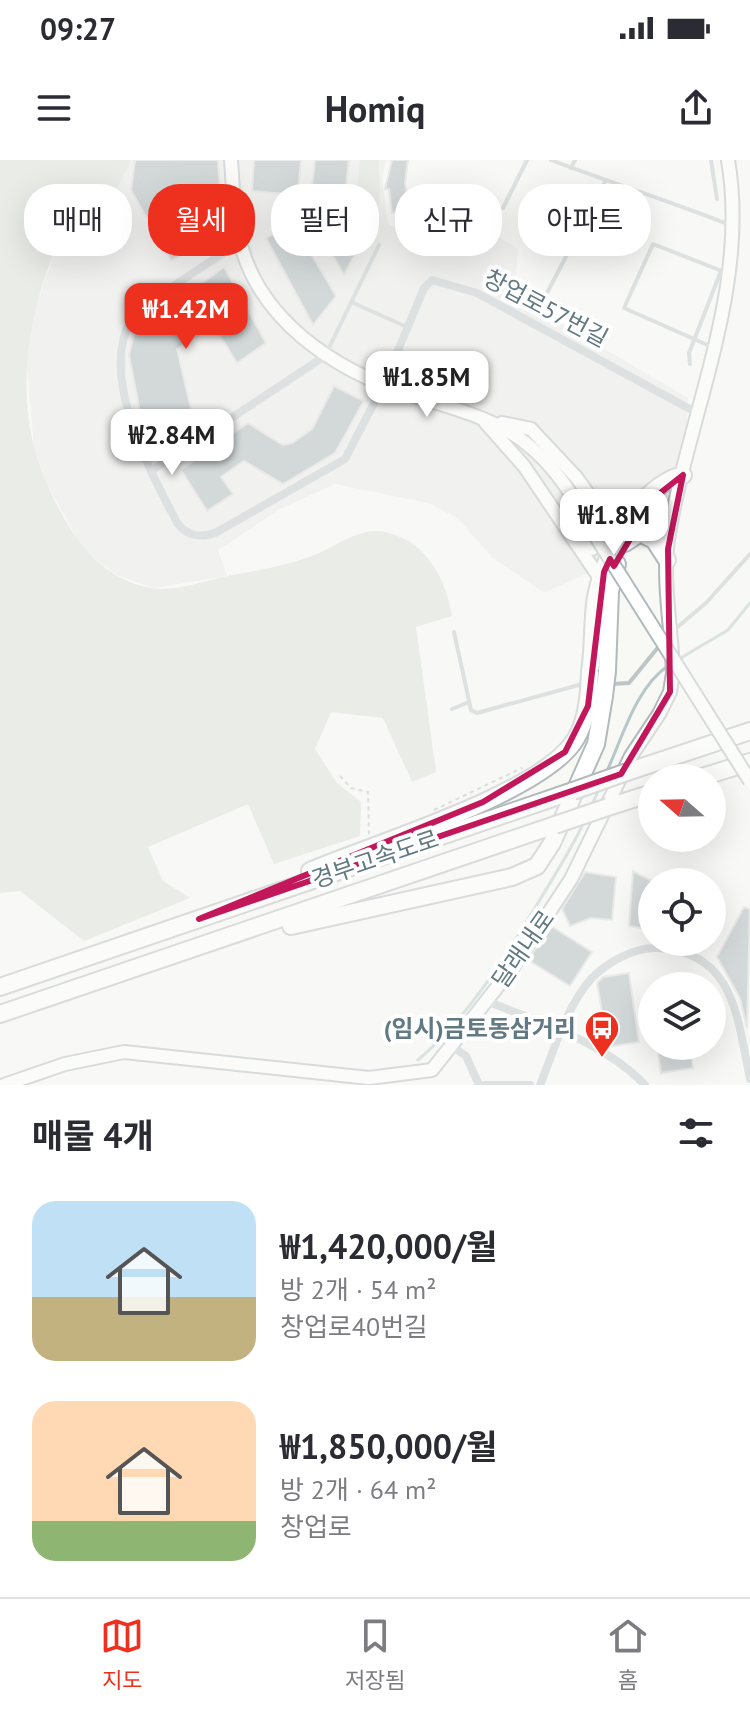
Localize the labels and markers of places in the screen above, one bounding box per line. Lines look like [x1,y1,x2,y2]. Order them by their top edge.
pin: ₩1.42M [121,283,251,351]
pin: ₩1.85M [362,351,492,419]
pin: ₩2.84M [107,409,237,477]
pin: ₩1.8M [558,489,670,557]
bus stop icon: (임시)금토동삼거리 [583,1009,621,1059]
place label: (임시)금토동삼거리 [384,1013,576,1044]

